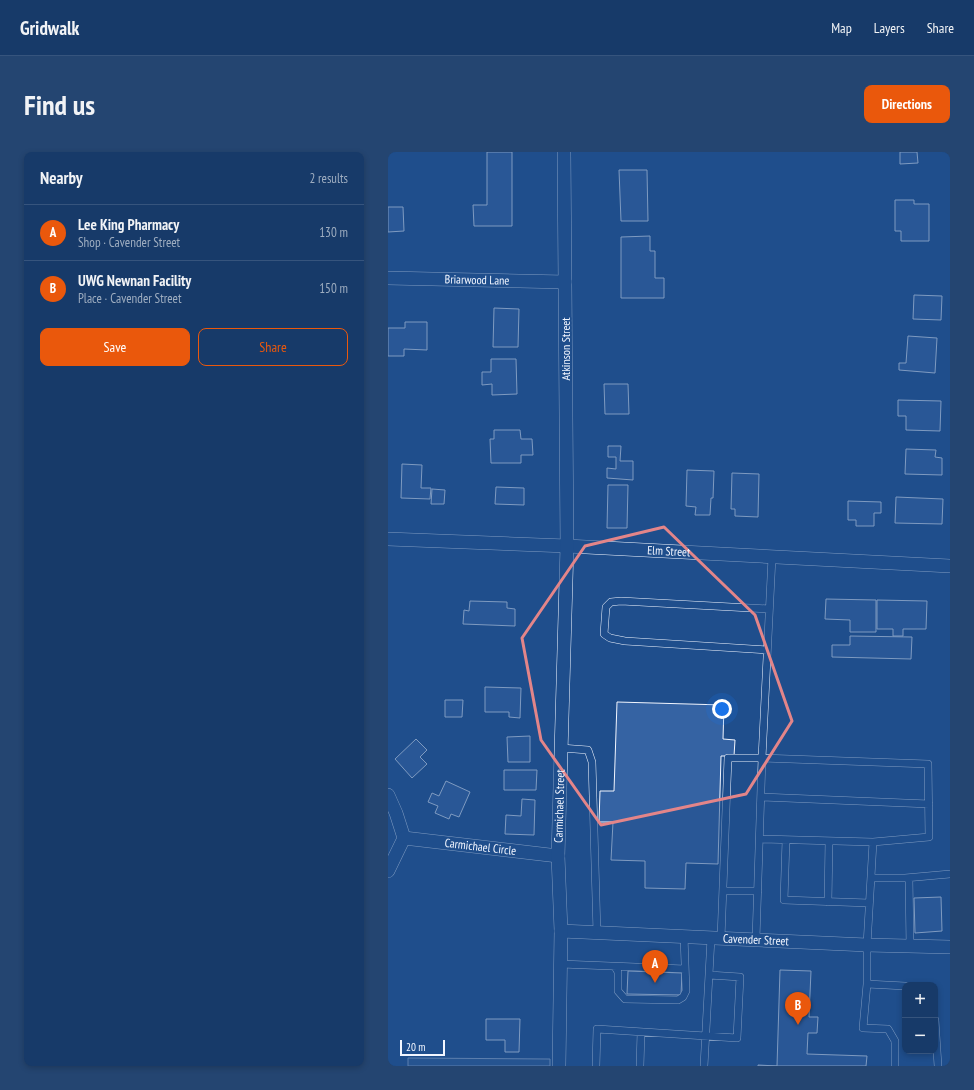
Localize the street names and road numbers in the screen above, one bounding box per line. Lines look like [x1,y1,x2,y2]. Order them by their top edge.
street label: Briarwood Lane [444,271,510,288]
street label: Atkinson Street [558,317,573,381]
street label: Elm Street [647,542,691,559]
street label: Carmichael Street [550,768,568,843]
street label: Carmichael Circle [444,835,517,858]
street label: Cavender Street [723,930,790,948]

